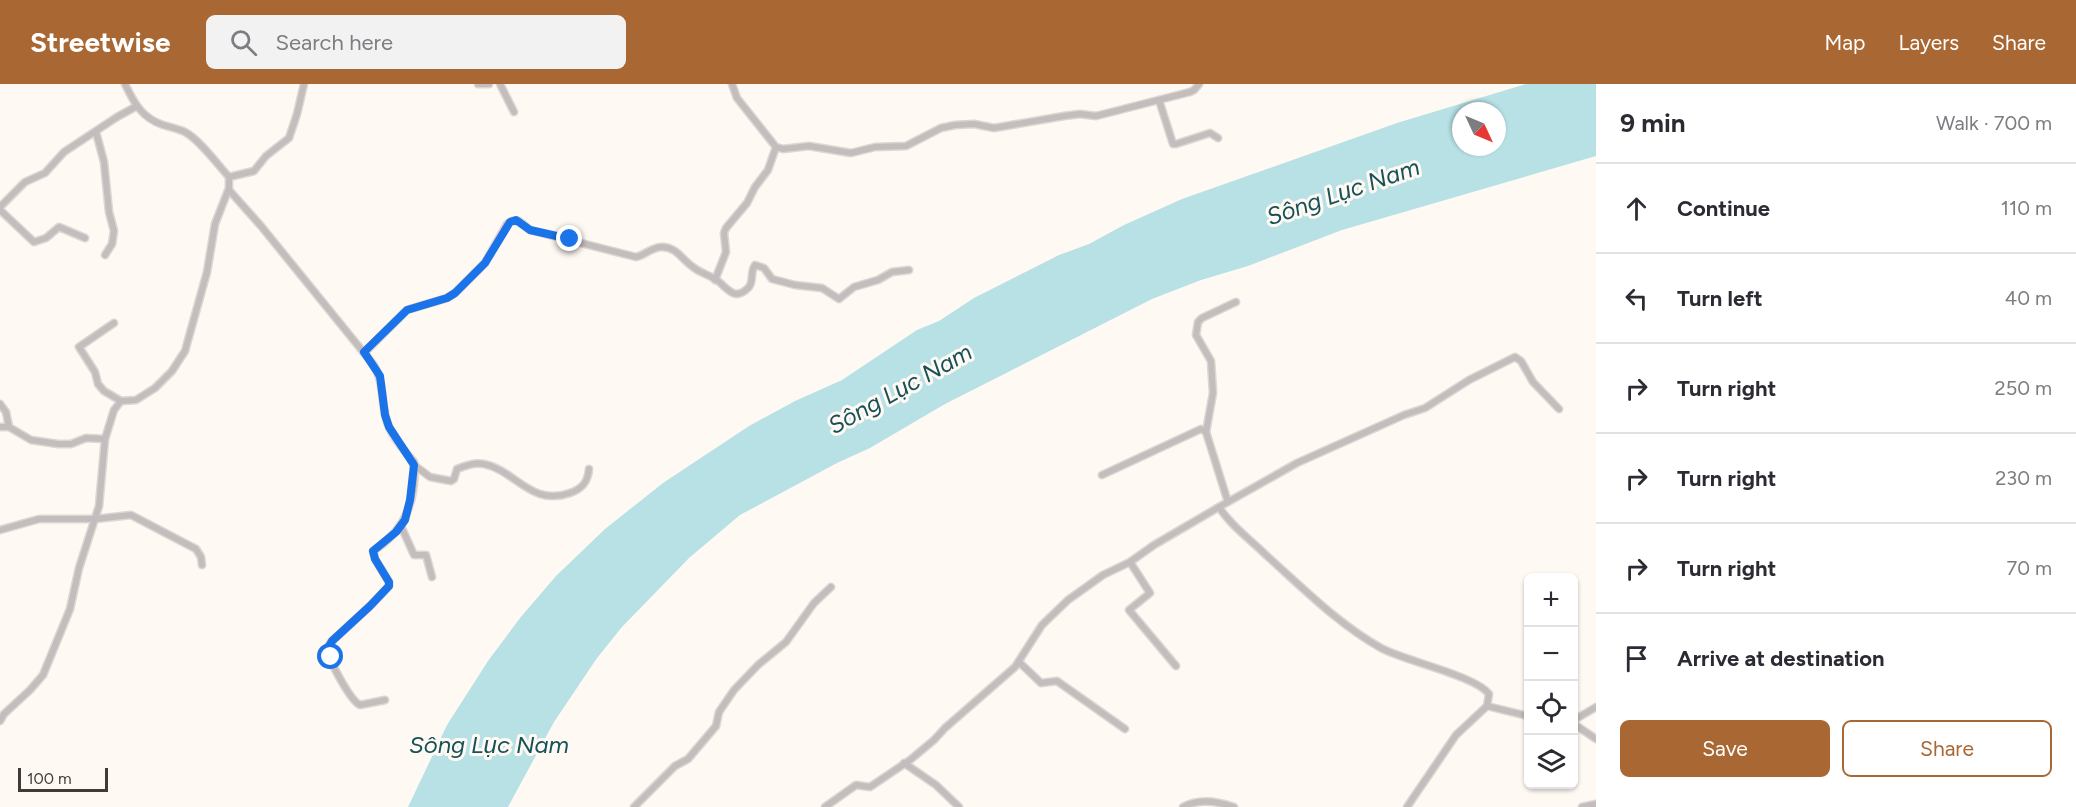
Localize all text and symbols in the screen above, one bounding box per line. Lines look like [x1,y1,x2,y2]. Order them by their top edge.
search box [206,15,626,69]
text: Streetwise [30,25,170,59]
icon: search [227,26,260,59]
text: Search here [275,29,393,56]
text: Map [1825,30,1865,55]
text: Layers [1898,30,1959,55]
text: Share [1992,30,2046,55]
north arrow [1452,102,1506,156]
text: 9 min [1620,107,1686,139]
text: Walk · 700 m [1936,111,2052,135]
water label: Sông Lục Nam [1263,152,1423,231]
icon: ahead [1620,192,1653,225]
text: Continue [1677,195,1770,222]
text: 110 m [2001,196,2052,220]
route end [556,225,582,251]
icon: left [1620,282,1653,315]
text: Turn left [1677,285,1763,312]
text: 40 m [2005,286,2052,310]
water label: Sông Lục Nam [823,337,977,440]
icon: right [1620,372,1653,405]
text: Turn right [1677,375,1776,402]
text: 250 m [1995,376,2052,400]
icon: right [1620,462,1653,495]
text: Turn right [1677,465,1776,492]
text: 230 m [1995,466,2052,490]
icon: right [1620,552,1653,585]
text: Turn right [1677,555,1776,582]
text: 70 m [2006,556,2052,580]
map controls [1524,573,1578,789]
button: + [1524,573,1578,627]
button: − [1524,627,1578,681]
icon: arrive [1620,642,1653,675]
route start [317,643,343,669]
text: Arrive at destination [1677,645,1885,672]
button: locate [1524,681,1578,735]
button: Save [1620,720,1830,777]
button: Share [1842,720,2052,777]
water label: Sông Lục Nam [409,730,569,759]
button: layers [1524,735,1578,789]
scale bar [18,765,108,792]
text: 100 m [27,769,72,788]

